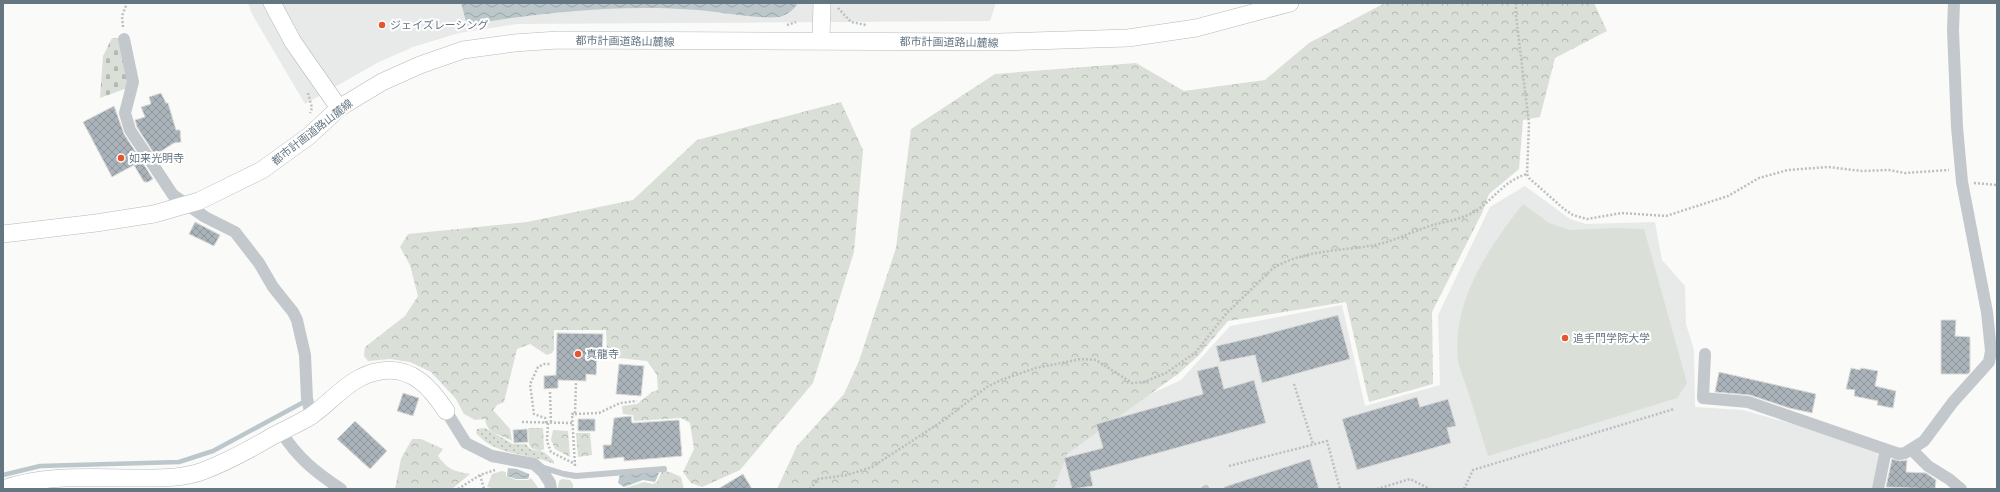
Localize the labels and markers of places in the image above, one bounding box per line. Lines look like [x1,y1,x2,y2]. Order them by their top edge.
place label: ジェイズレーシング [390,18,488,32]
marker: ジェイズレーシング [377,20,387,30]
place label: 如来光明寺 [129,151,184,165]
marker: 如来光明寺 [116,153,126,163]
place label: 追手門学院大学 [1573,331,1650,345]
marker: 追手門学院大学 [1560,333,1570,343]
place label: 真龍寺 [586,347,619,361]
marker: 真龍寺 [573,349,583,359]

